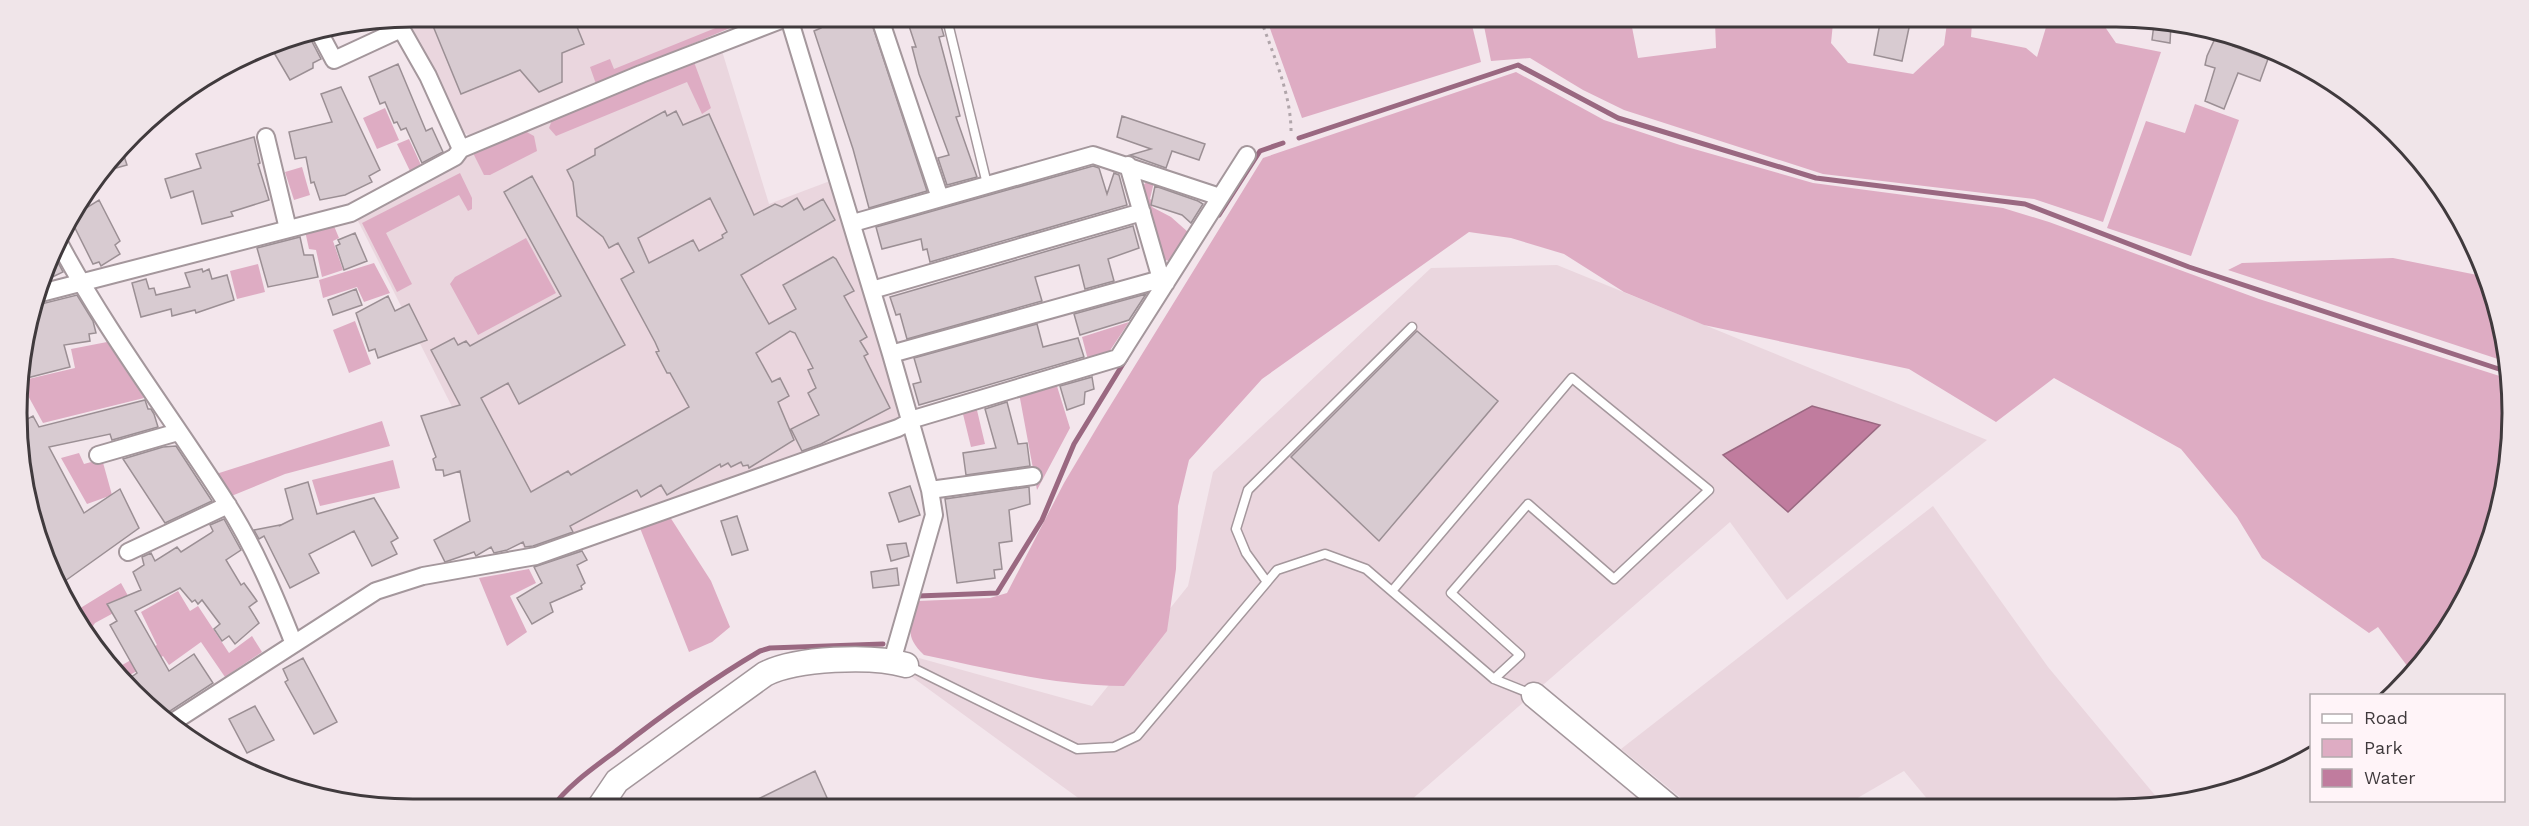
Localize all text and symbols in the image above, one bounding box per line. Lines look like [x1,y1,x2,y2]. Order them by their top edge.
legend [2310,694,2505,802]
text: Road [2364,707,2408,728]
text: Park [2364,737,2403,758]
text: Water [2364,767,2416,788]

